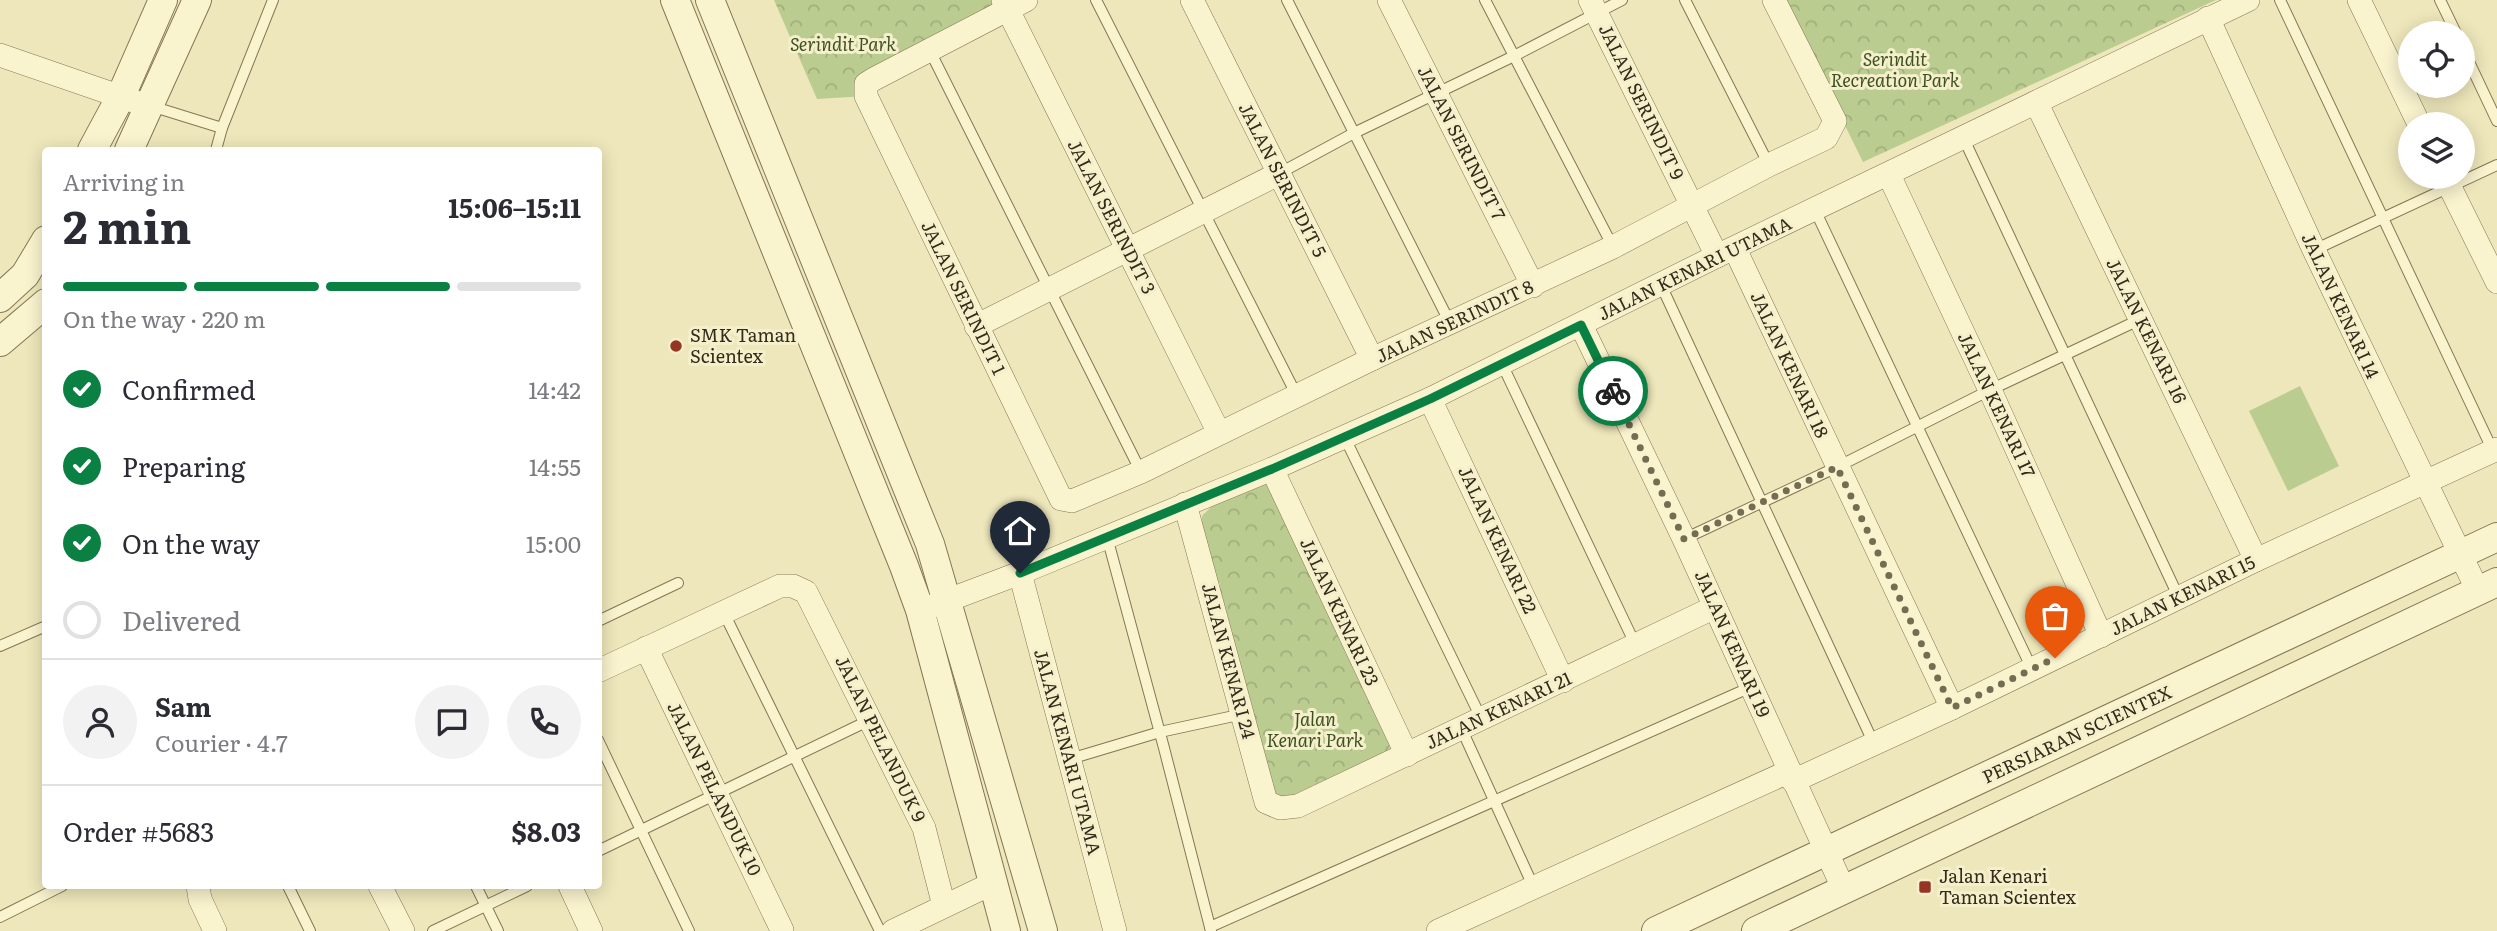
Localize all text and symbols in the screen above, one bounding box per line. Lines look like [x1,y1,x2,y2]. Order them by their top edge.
street label: JALAN SERINDIT 9 [1593,19,1692,184]
map controls [2398,21,2475,189]
button: locate [2398,21,2475,98]
park label: Serindit Park [790,30,896,57]
park label: Serindit Recreation Park [1830,45,1960,93]
street label: JALAN SERINDIT 7 [1412,60,1513,224]
street label: JALAN SERINDIT 5 [1233,97,1334,261]
button: layers [2398,112,2475,189]
street label: JALAN SERINDIT 3 [1062,134,1163,299]
text: Arriving in [63,164,185,198]
text: 15:06–15:11 [448,187,581,226]
text: 2 min [63,190,192,258]
street label: JALAN KENARI UTAMA [1593,209,1796,326]
street label: JALAN SERINDIT 1 [915,216,1013,379]
street label: JALAN KENARI 14 [2296,228,2387,383]
street label: JALAN KENARI 16 [2100,253,2194,408]
street label: JALAN SERINDIT 8 [1371,272,1538,369]
street label: JALAN KENARI 18 [1745,287,1836,442]
text: On the way · 220 m [63,301,266,335]
place label: SMK Taman Scientex [690,321,796,369]
street label: JALAN KENARI 17 [1952,327,2043,482]
marker: SMK Taman Scientex [668,338,684,354]
courier [1578,356,1648,426]
text: Confirmed [122,369,256,408]
icon: check [63,370,101,408]
text: 14:42 [528,372,581,406]
icon: bike [1594,372,1632,410]
text: Preparing [122,446,245,485]
icon: check [63,447,101,485]
text: 14:55 [529,449,581,483]
street label: JALAN KENARI 22 [1452,461,1544,618]
pin [990,501,1050,573]
icon: home [1001,512,1039,550]
text: On the way [122,523,260,562]
icon: check [63,524,101,562]
text: 15:00 [526,526,581,560]
street label: JALAN KENARI 23 [1294,533,1387,690]
street label: JALAN KENARI 15 [2105,548,2259,641]
street label: JALAN KENARI 19 [1689,566,1778,721]
street label: JALAN KENARI 24 [1196,579,1263,742]
pin [2025,586,2085,658]
icon: bag [2036,597,2074,635]
text: Delivered [122,600,241,639]
street label: JALAN KENARI UTAMA [1028,646,1109,858]
street label: JALAN PELANDUK 9 [829,651,933,826]
street label: JALAN KENARI 21 [1421,664,1576,755]
street label: PERSIARAN SCIENTEX [1977,678,2176,789]
button: person [63,685,137,759]
button: chat [415,685,489,759]
button: phone [507,685,581,759]
text: Sam [155,686,211,725]
street label: JALAN PELANDUK 10 [661,697,769,880]
park label: Jalan Kenari Park [1267,705,1364,753]
text: Courier · 4.7 [155,725,288,759]
text: Order #5683 [63,811,214,850]
text: $8.03 [512,811,581,850]
place label: Jalan Kenari Taman Scientex [1939,862,2077,910]
marker: Jalan Kenari Taman Scientex [1917,879,1933,895]

